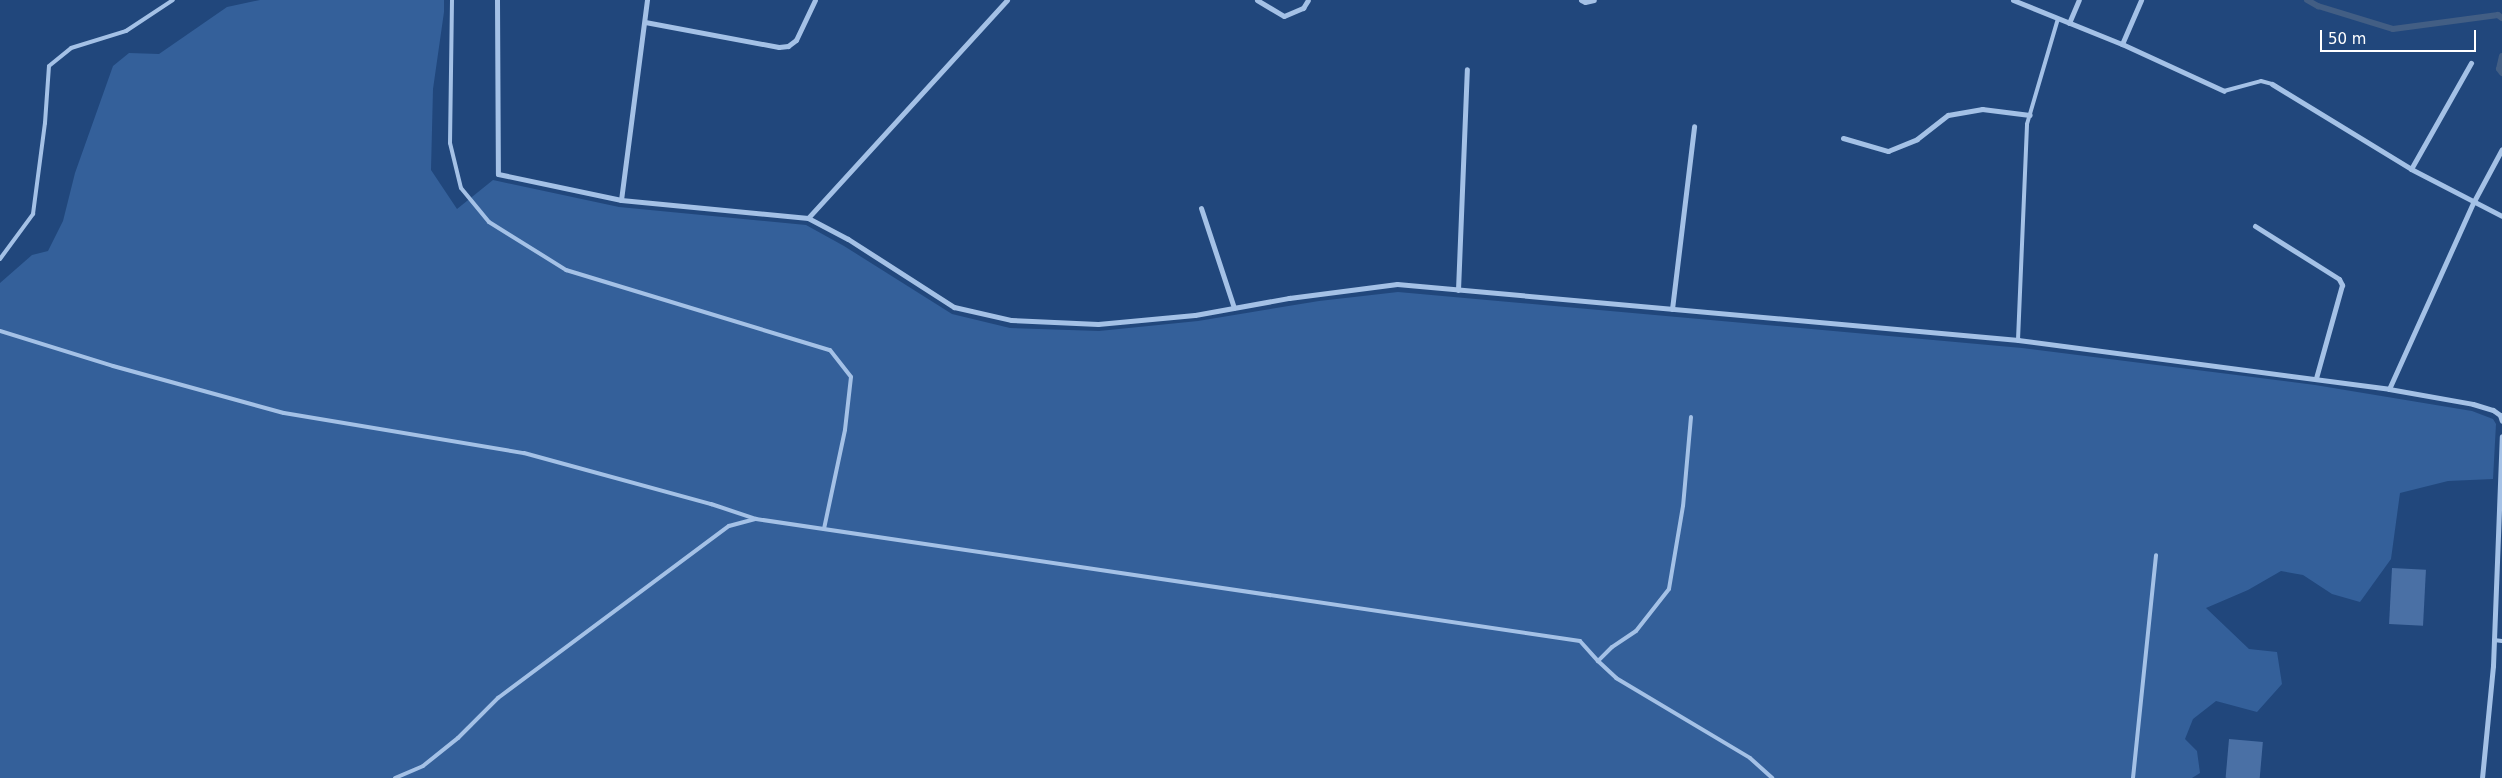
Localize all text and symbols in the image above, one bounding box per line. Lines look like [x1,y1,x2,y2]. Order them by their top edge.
scale bar [2322,20,2478,52]
text: 50 m [2328,30,2366,48]

